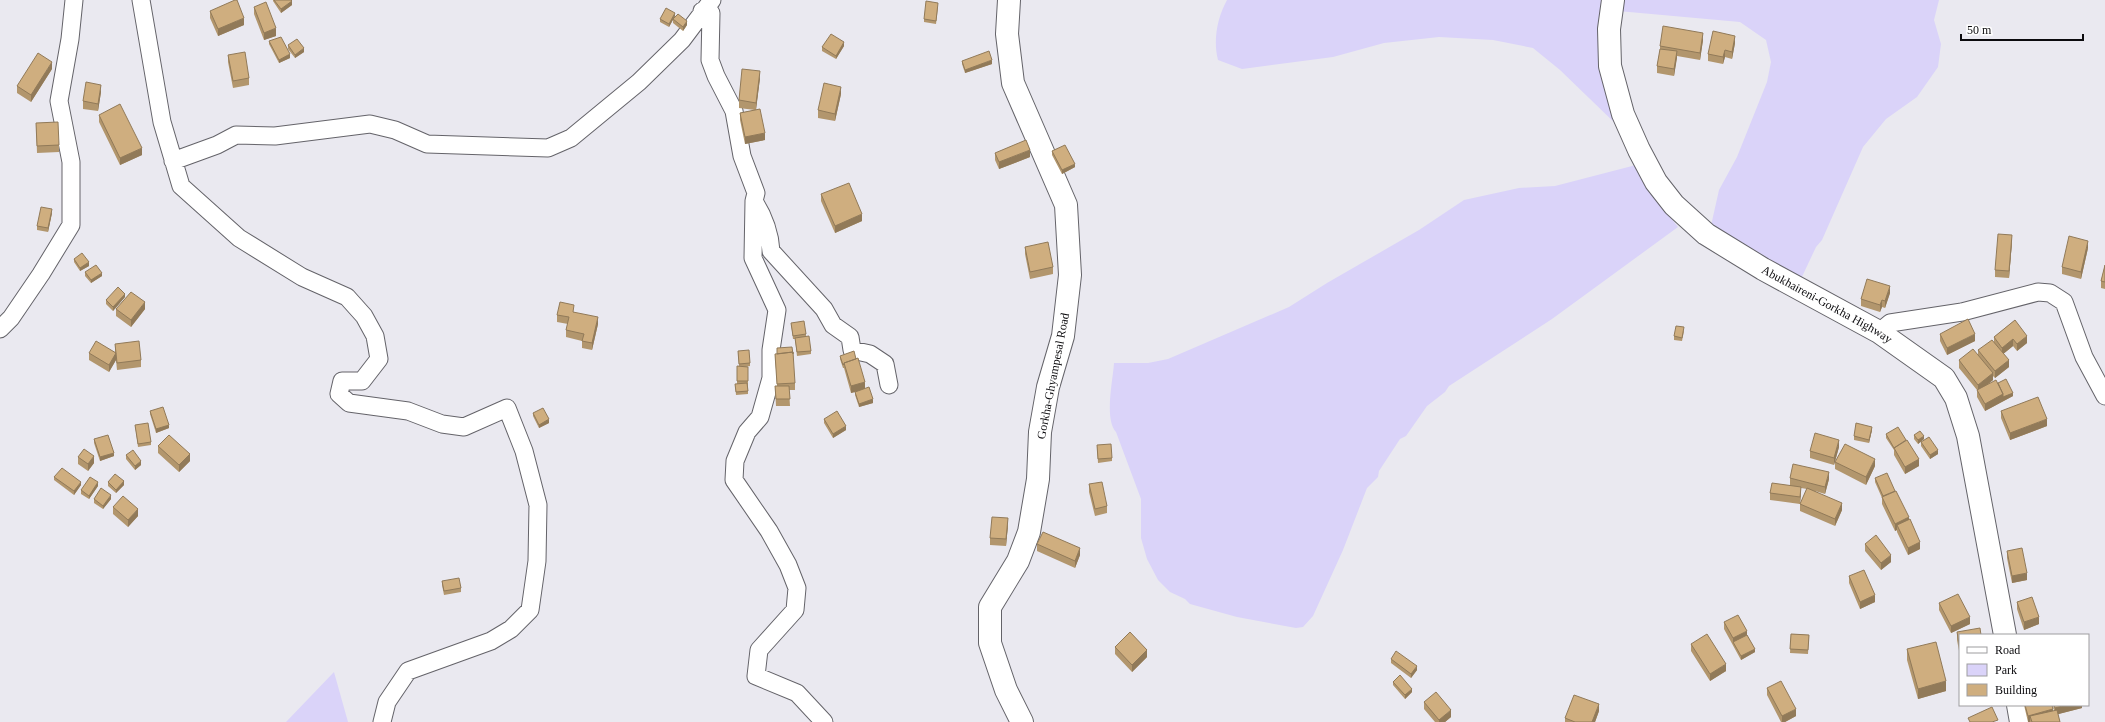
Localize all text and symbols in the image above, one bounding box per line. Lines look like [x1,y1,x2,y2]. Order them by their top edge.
scale bar [1961,16,2083,42]
text: 50 m [1967,23,1992,37]
street label: Abukhaireni-Gorkha Highway [1759,263,1895,346]
street label: Gorkha-Ghyampesal Road [1034,312,1072,440]
legend [1959,634,2089,706]
text: Road [1995,643,2020,657]
text: Park [1995,663,2017,677]
text: Building [1995,683,2037,697]

